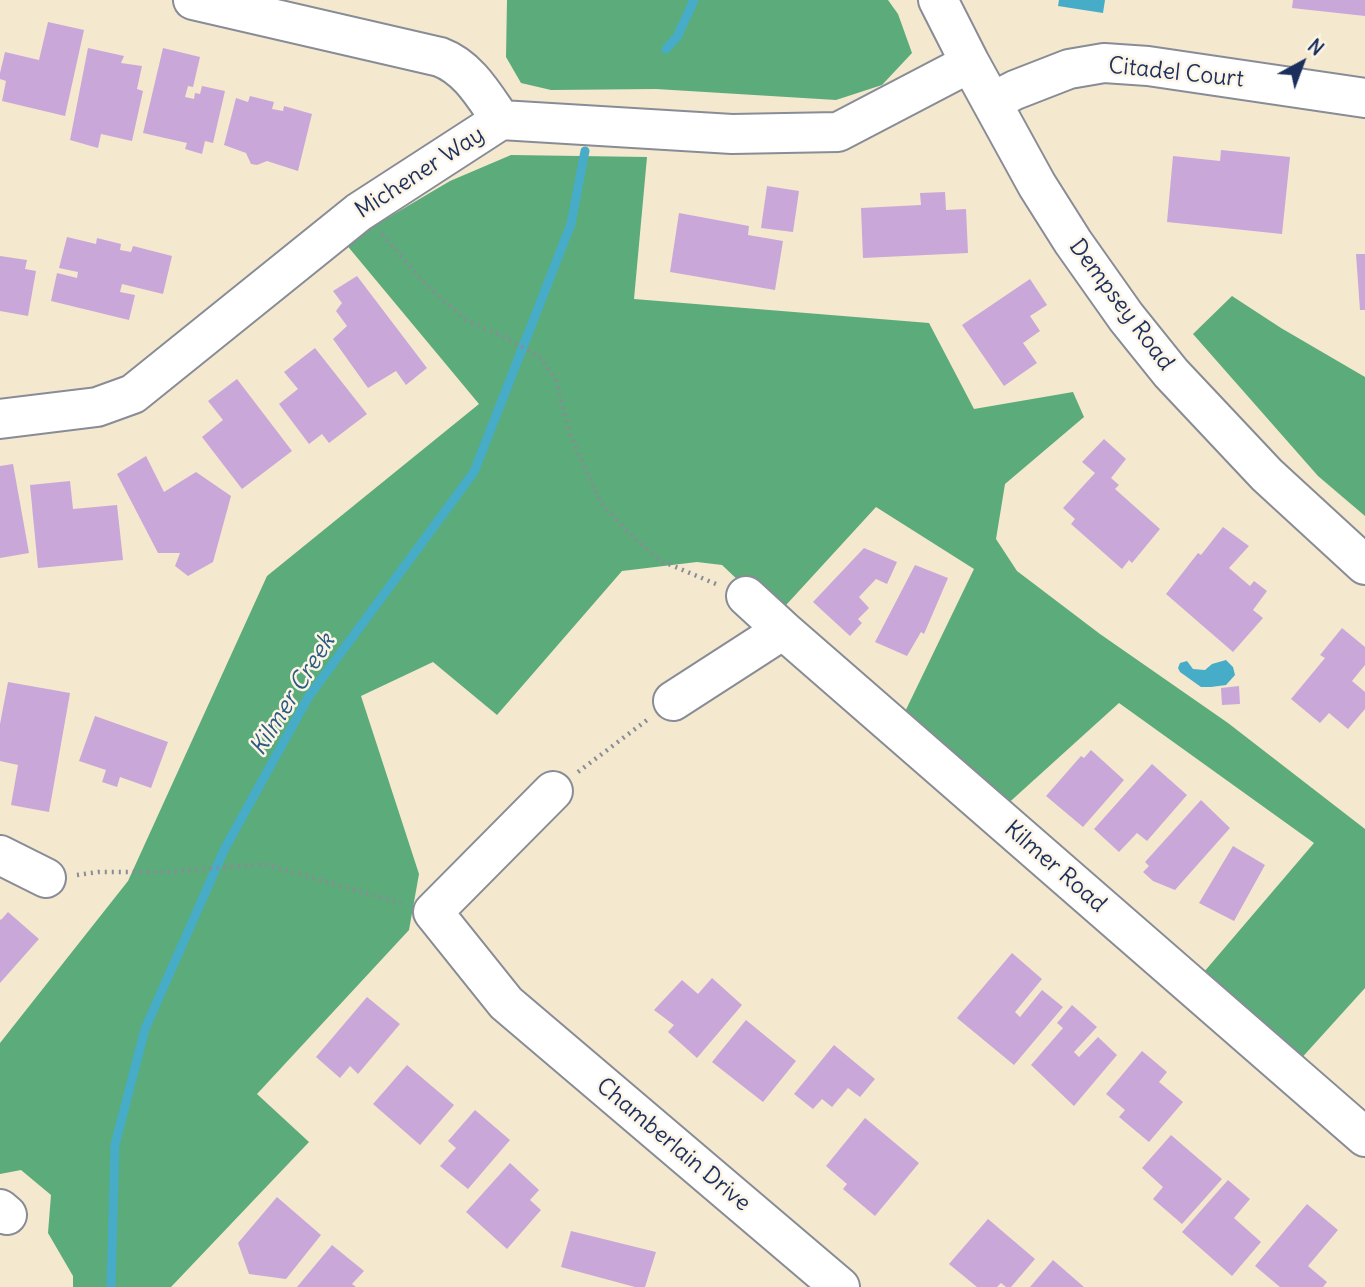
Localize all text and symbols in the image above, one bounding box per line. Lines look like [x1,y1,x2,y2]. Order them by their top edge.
north arrow [1267,28,1337,98]
text: N [1303,34,1329,61]
street label: Citadel Court [1107,52,1245,94]
street label: Michener Way [350,121,490,225]
street label: Dempsey Road [1063,234,1179,376]
water label: Kilmer Creek [244,629,342,761]
street label: Kilmer Road [998,815,1112,919]
street label: Chamberlain Drive [590,1072,756,1218]

